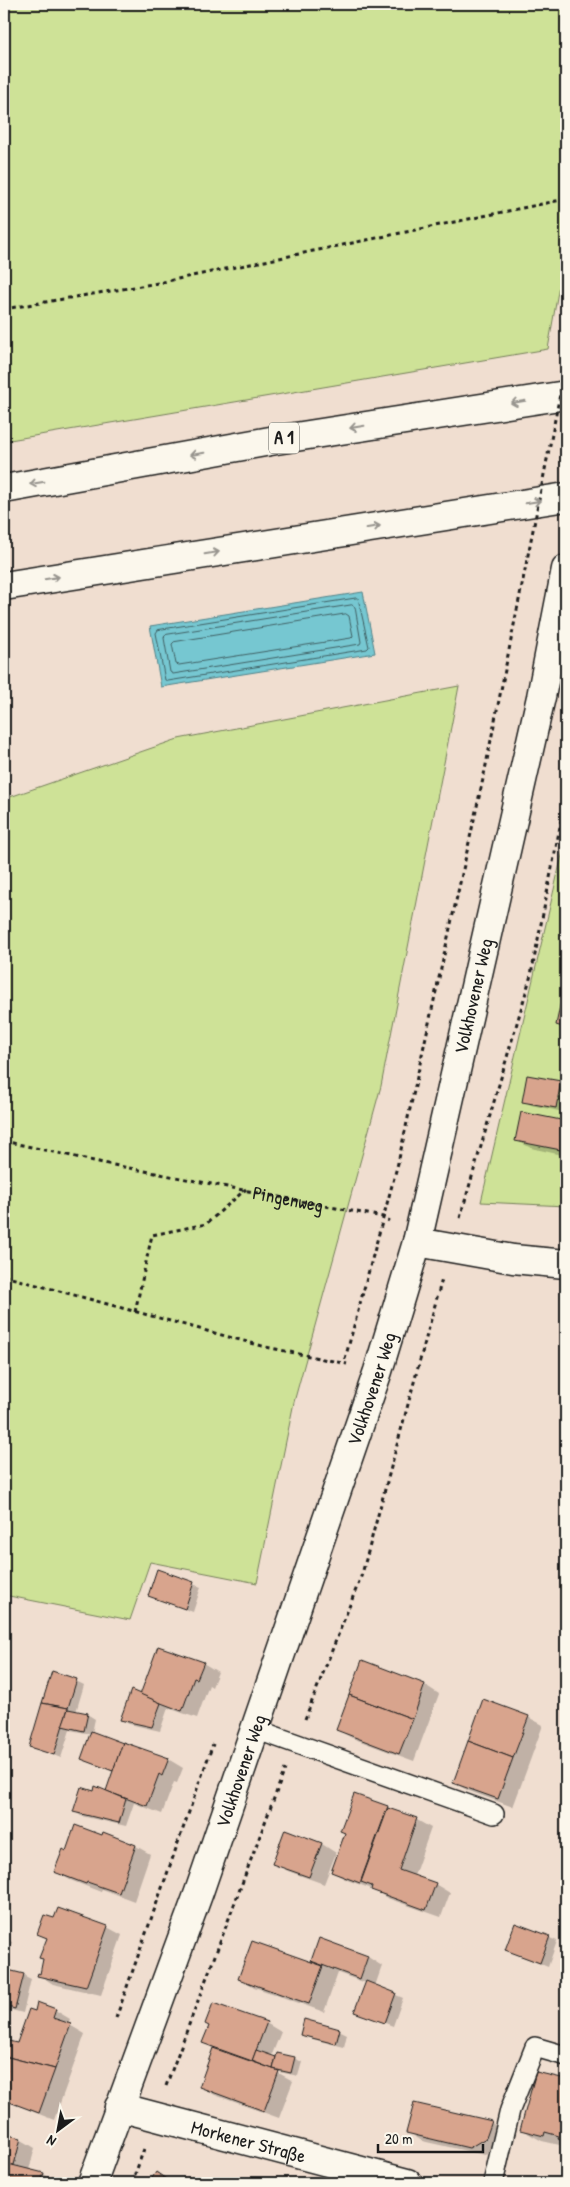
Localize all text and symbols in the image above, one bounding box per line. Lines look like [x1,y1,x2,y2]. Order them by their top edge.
one-way arrow [510,397,526,407]
road number: A 1 [269,422,299,453]
one-way arrow [350,422,366,432]
one-way arrow [190,449,206,459]
one-way arrow [30,478,46,488]
one-way arrow [525,497,541,507]
one-way arrow [365,522,381,532]
one-way arrow [204,547,220,557]
one-way arrow [44,573,60,583]
street label: Volkhovener Weg [447,936,499,1056]
street label: Pingenweg [251,1179,326,1218]
street label: Volkhovener Weg [340,1329,402,1449]
street label: Volkhovener Weg [209,1711,272,1831]
north arrow [32,2104,82,2154]
street label: Morkener Straße [189,2114,309,2169]
scale bar [378,2122,482,2154]
text: 20 m [385,2128,412,2149]
text: N [42,2131,59,2151]

